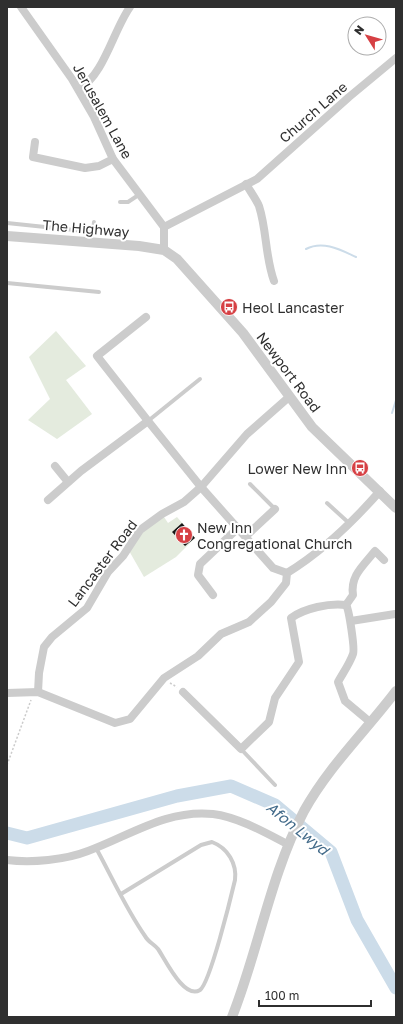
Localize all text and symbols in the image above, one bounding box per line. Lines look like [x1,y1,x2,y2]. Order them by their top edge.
north arrow [347,16,387,56]
text: N [351,22,366,37]
street label: Jerusalem Lane [70,60,136,162]
street label: Church Lane [276,78,350,146]
street label: The Highway [42,216,130,240]
bus stop icon: Heol Lancaster [219,297,239,317]
place label: Heol Lancaster [242,299,344,316]
street label: Newport Road [253,329,325,415]
bus stop icon: Lower New Inn [350,458,370,478]
place label: Lower New Inn [248,460,347,477]
street label: Lancaster Road [64,516,140,610]
place label: New Inn Congregational Church [197,519,352,552]
church icon: New Inn Congregational Church [174,525,194,545]
water label: Afon Lwyd [263,798,334,860]
scale bar [259,982,371,1008]
text: 100 m [265,988,299,1003]

